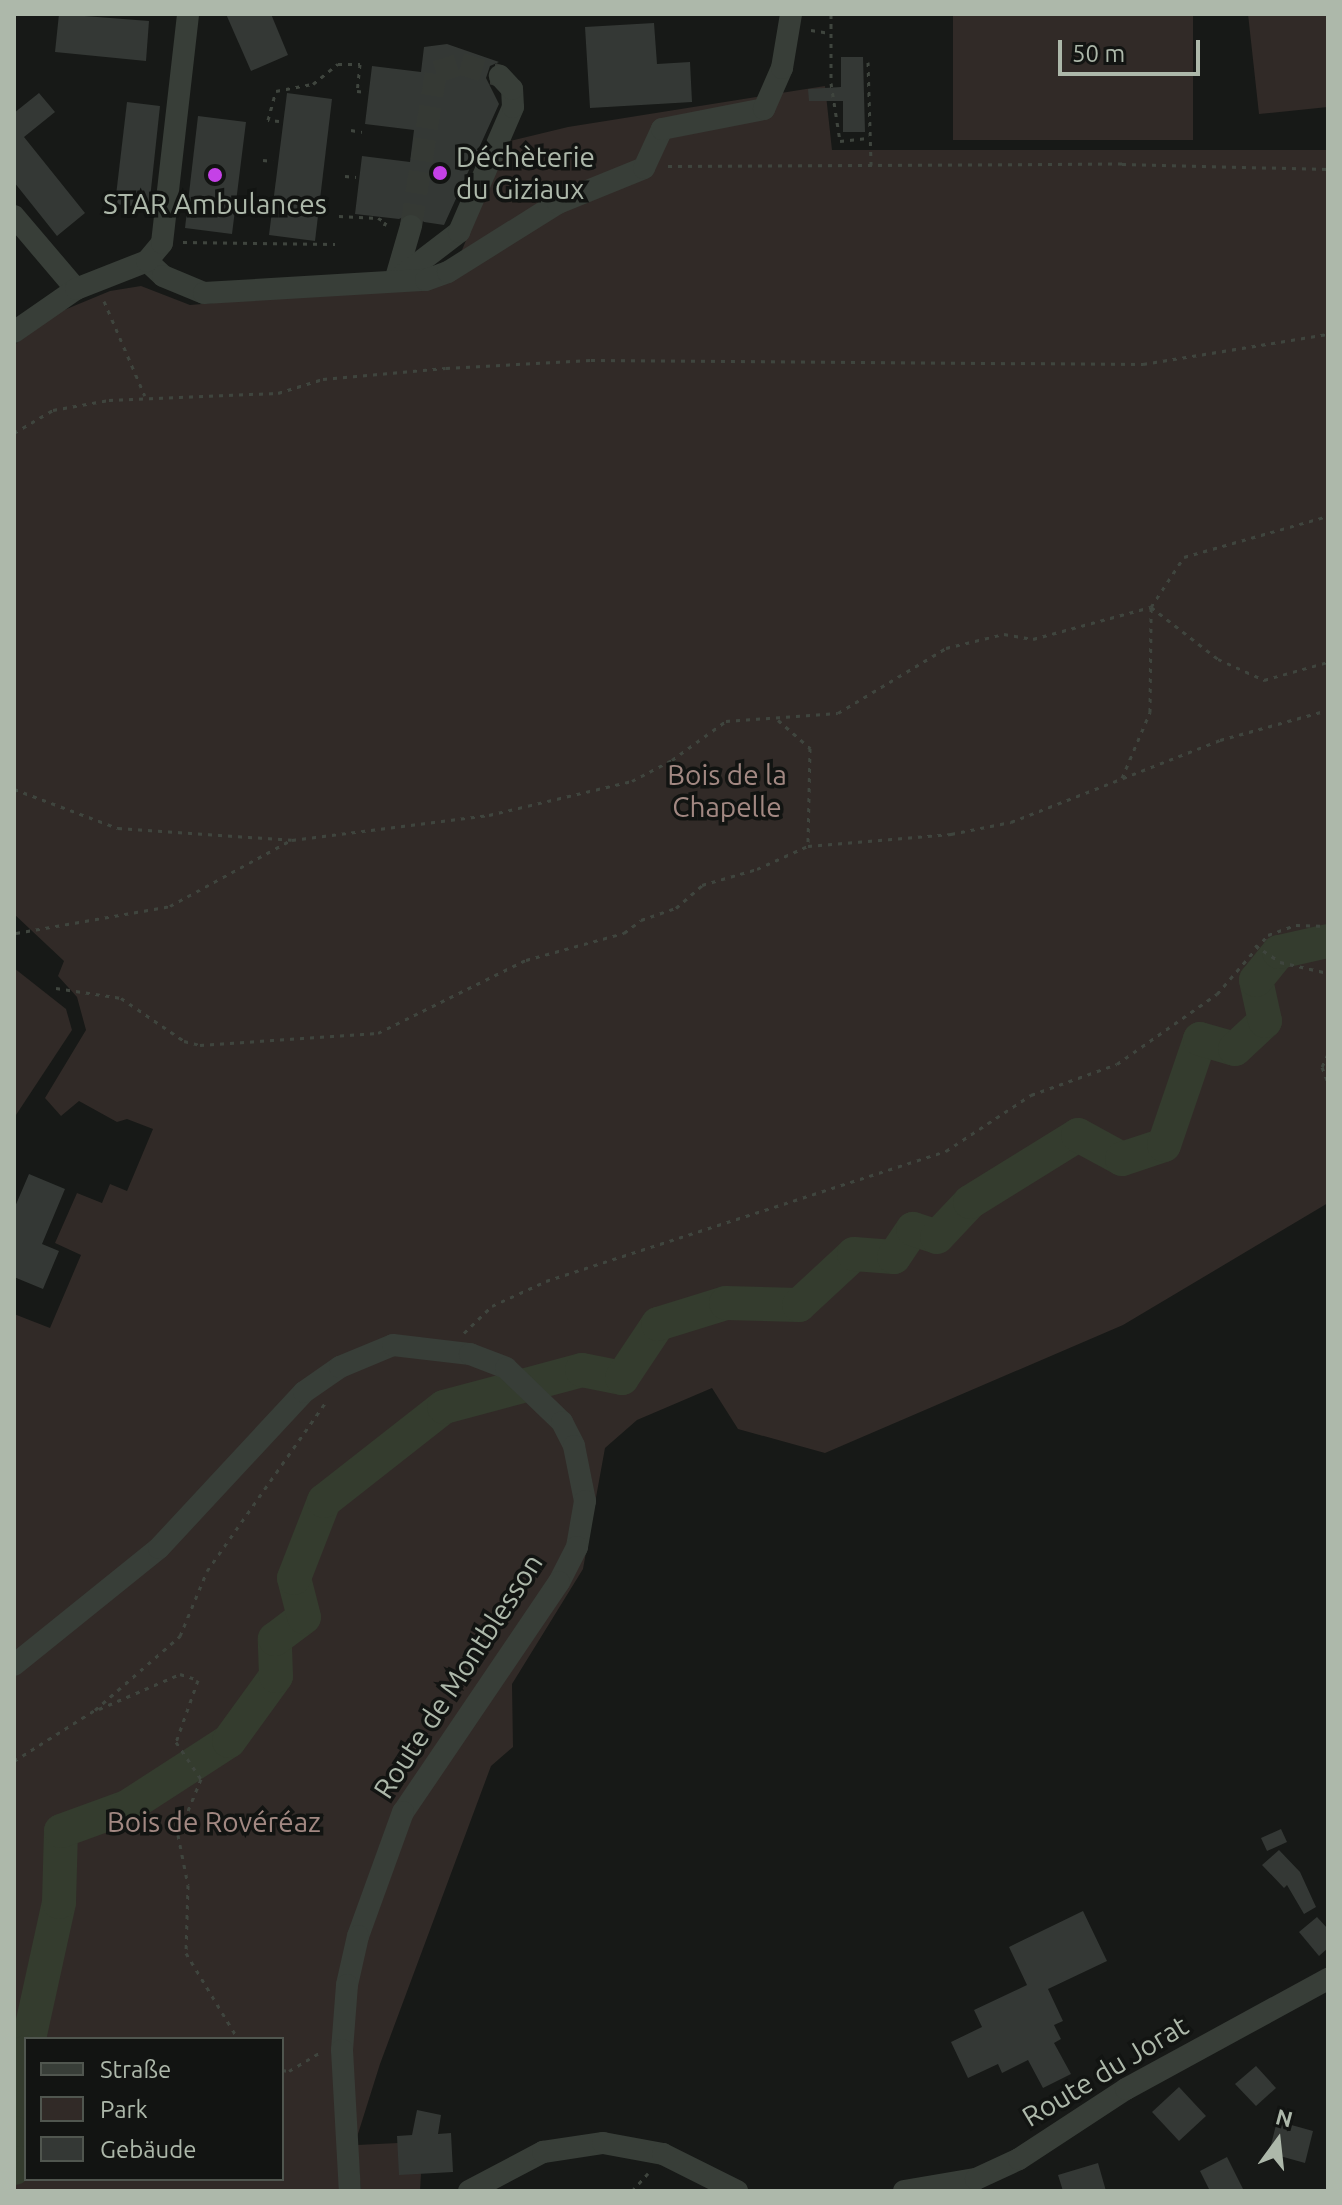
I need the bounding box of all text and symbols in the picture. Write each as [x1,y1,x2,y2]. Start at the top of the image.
scale bar [1062,24,1204,74]
text: 50 m [1072,40,1125,67]
place label: Déchèterie du Giziaux [456,140,595,206]
marker: Déchèterie du Giziaux [431,164,449,182]
marker: STAR Ambulances [206,166,224,184]
place label: STAR Ambulances [103,187,327,221]
park label: Bois de la Chapelle [667,758,787,824]
street label: Route de Montblesson [366,1548,550,1804]
park label: Bois de Rovéréaz [107,1805,321,1839]
street label: Route du Jorat [1016,2008,1194,2134]
legend [24,2037,284,2181]
text: Straße [100,2056,171,2083]
text: Park [100,2096,148,2123]
north arrow [1238,2101,1318,2181]
text: N [1273,2103,1295,2132]
text: Gebäude [100,2136,197,2163]

